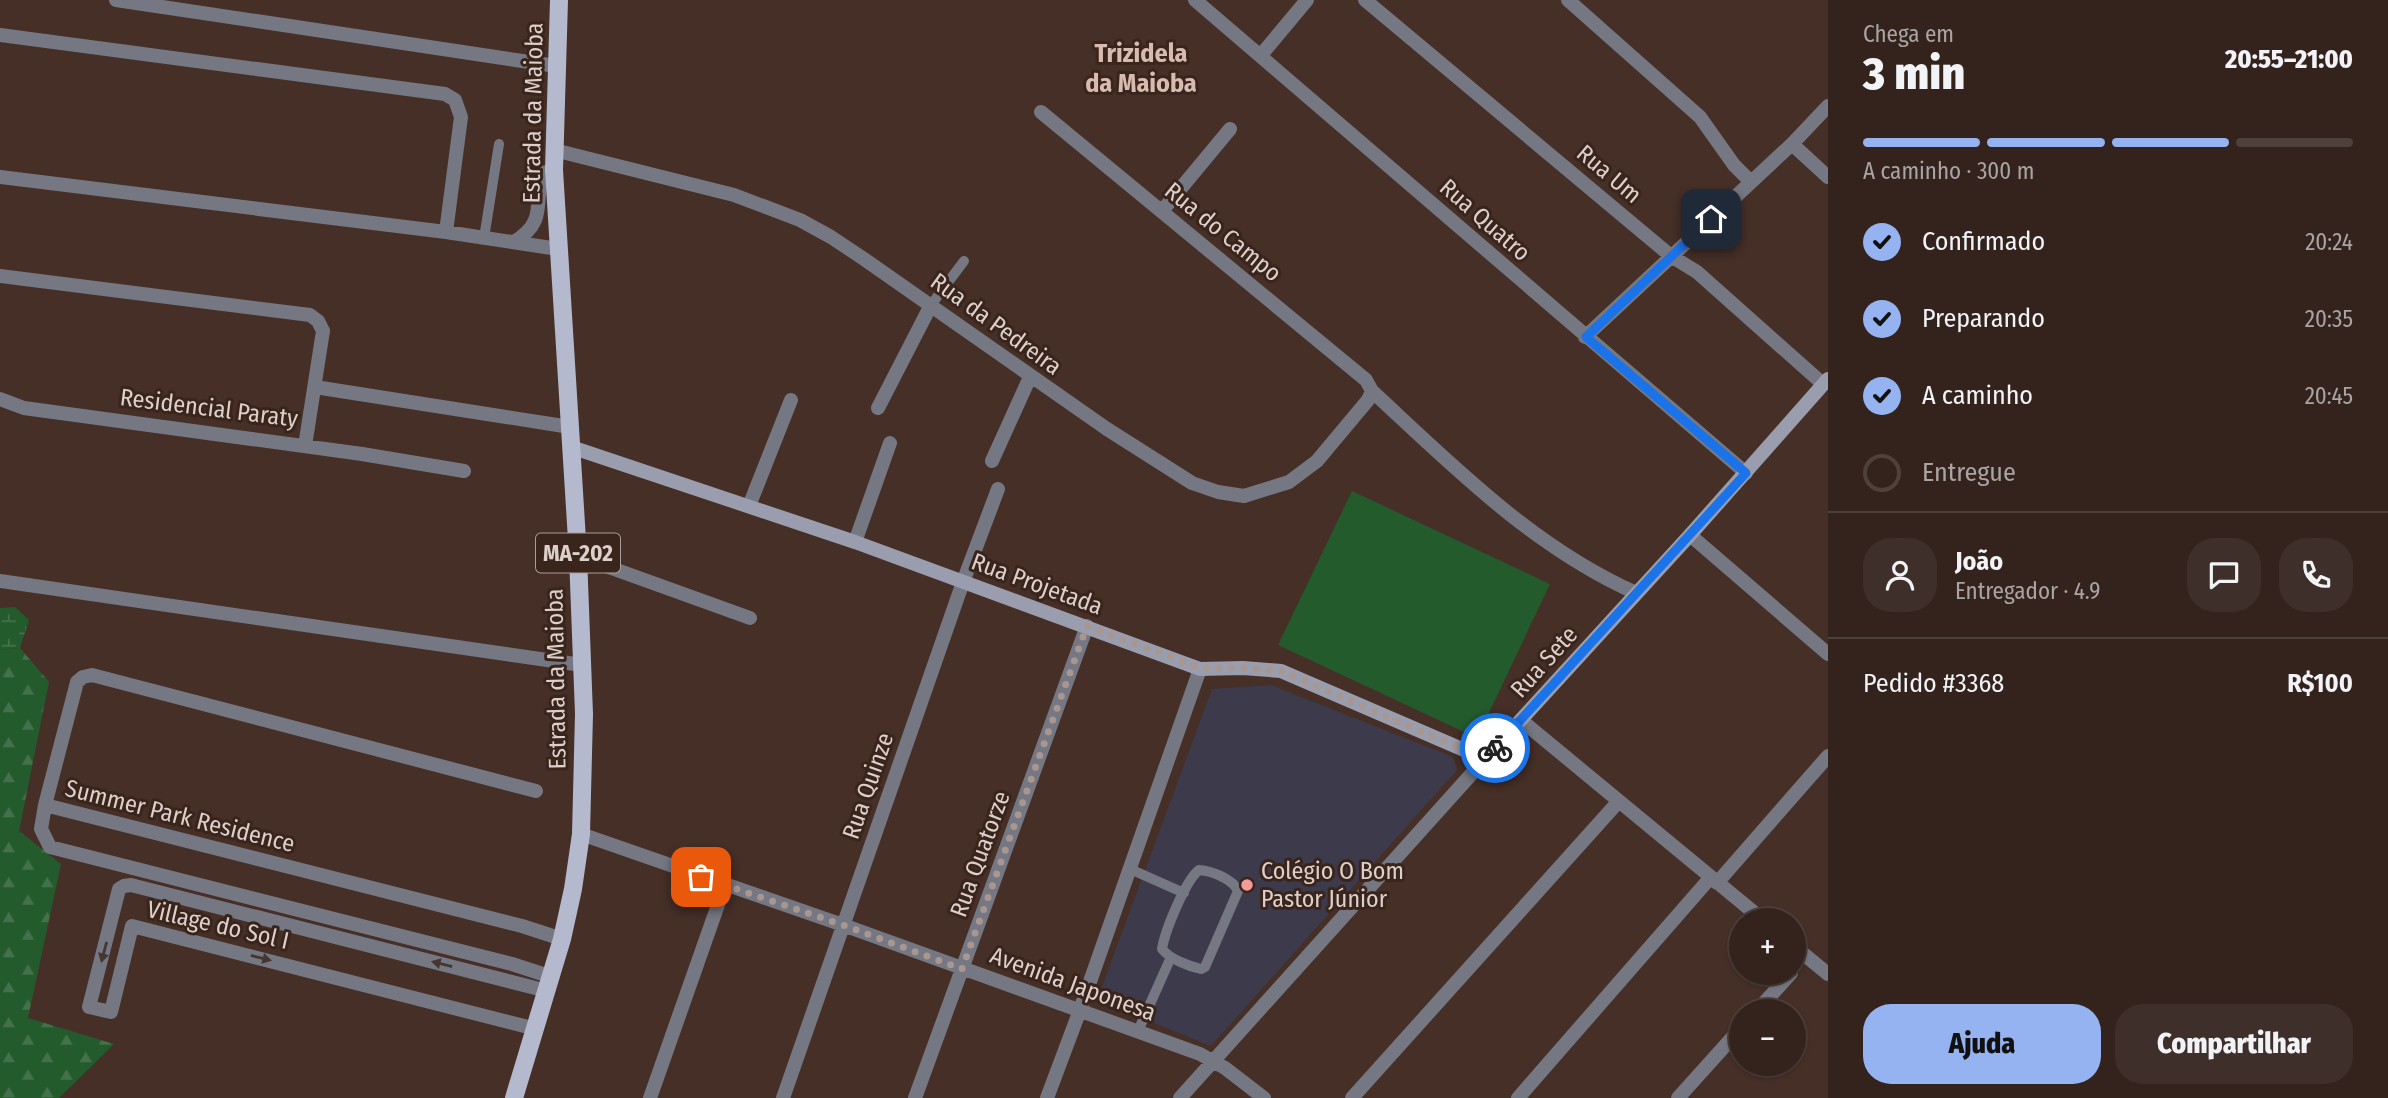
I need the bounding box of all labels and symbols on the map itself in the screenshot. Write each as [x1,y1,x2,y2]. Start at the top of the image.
street label: Estrada da Maioba [517,22,549,204]
district label: Trizidela da Maioba [1085,38,1197,99]
street label: Rua Um [1571,139,1647,209]
street label: Rua Quatro [1434,173,1536,267]
street label: Rua do Campo [1159,177,1287,287]
pin [1681,189,1741,249]
street label: Rua da Pedreira [925,267,1067,381]
street label: Residencial Paraty [118,383,300,433]
road number: MA-202 [536,534,620,572]
street label: Rua Projetada [968,547,1106,621]
street label: Estrada da Maioba [540,588,572,770]
street label: Rua Sete [1505,621,1583,703]
courier [1460,713,1530,783]
street label: Rua Quinze [837,729,899,843]
street label: Summer Park Residence [62,774,298,858]
street label: Rua Quatorze [944,787,1016,921]
pin [671,847,731,907]
place label: Colégio O Bom Pastor Júnior [1261,857,1404,913]
marker: Colégio O Bom Pastor Júnior [1239,877,1255,893]
street label: Village do Sol I [144,895,292,955]
one-way arrow [98,941,109,963]
street label: Avenida Japonesa [986,941,1160,1027]
one-way arrow [250,953,272,964]
one-way arrow [431,958,453,969]

